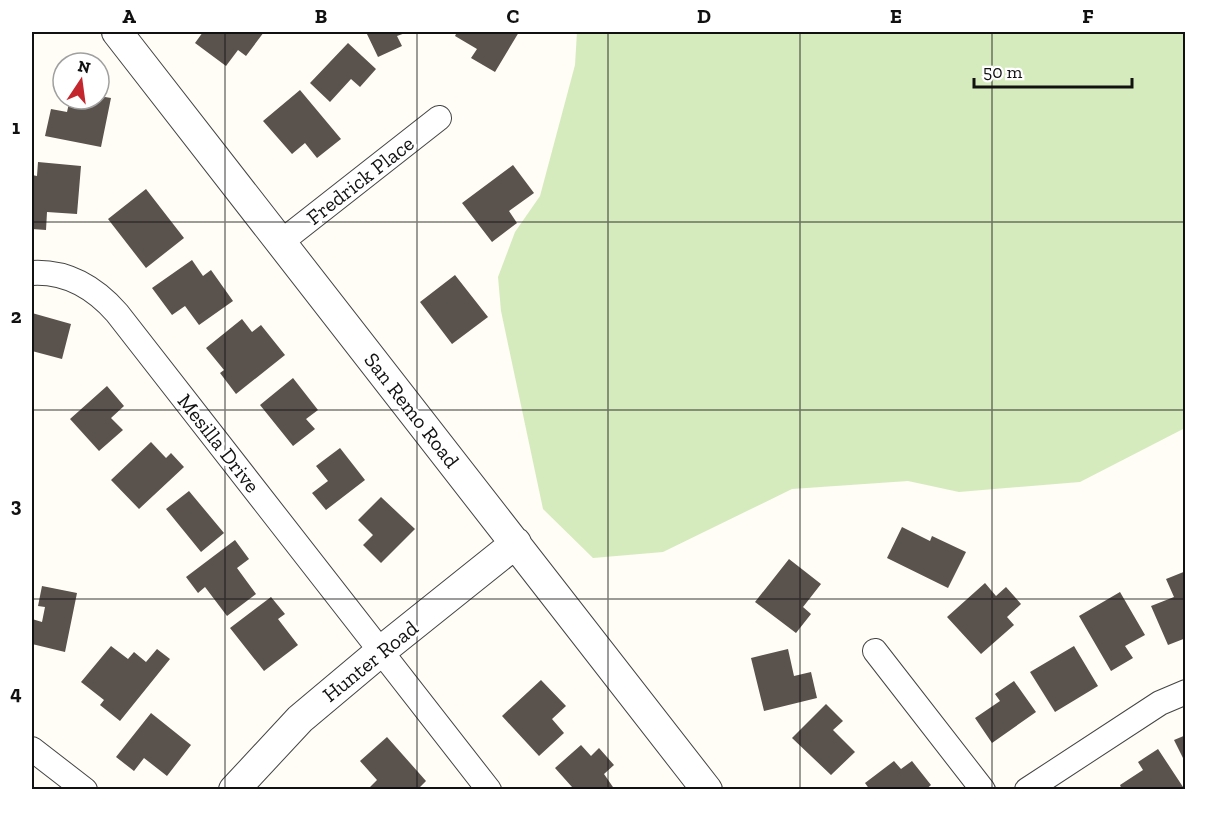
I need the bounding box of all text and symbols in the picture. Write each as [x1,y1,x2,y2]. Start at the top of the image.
text: A [122,4,136,28]
text: B [315,4,327,28]
text: C [507,4,520,28]
text: D [697,4,711,28]
text: E [890,4,902,28]
text: F [1082,4,1094,28]
north arrow [51,51,111,111]
scale bar [974,51,1132,89]
text: N [76,56,92,77]
text: 50 m [983,61,1023,83]
text: 1 [12,115,20,139]
street label: Fredrick Place [301,130,419,230]
text: 2 [11,304,22,328]
street label: San Remo Road [359,347,465,473]
street label: Mesilla Drive [173,389,265,497]
text: 3 [11,493,22,517]
street label: Hunter Road [317,615,423,707]
text: 4 [10,681,22,705]

